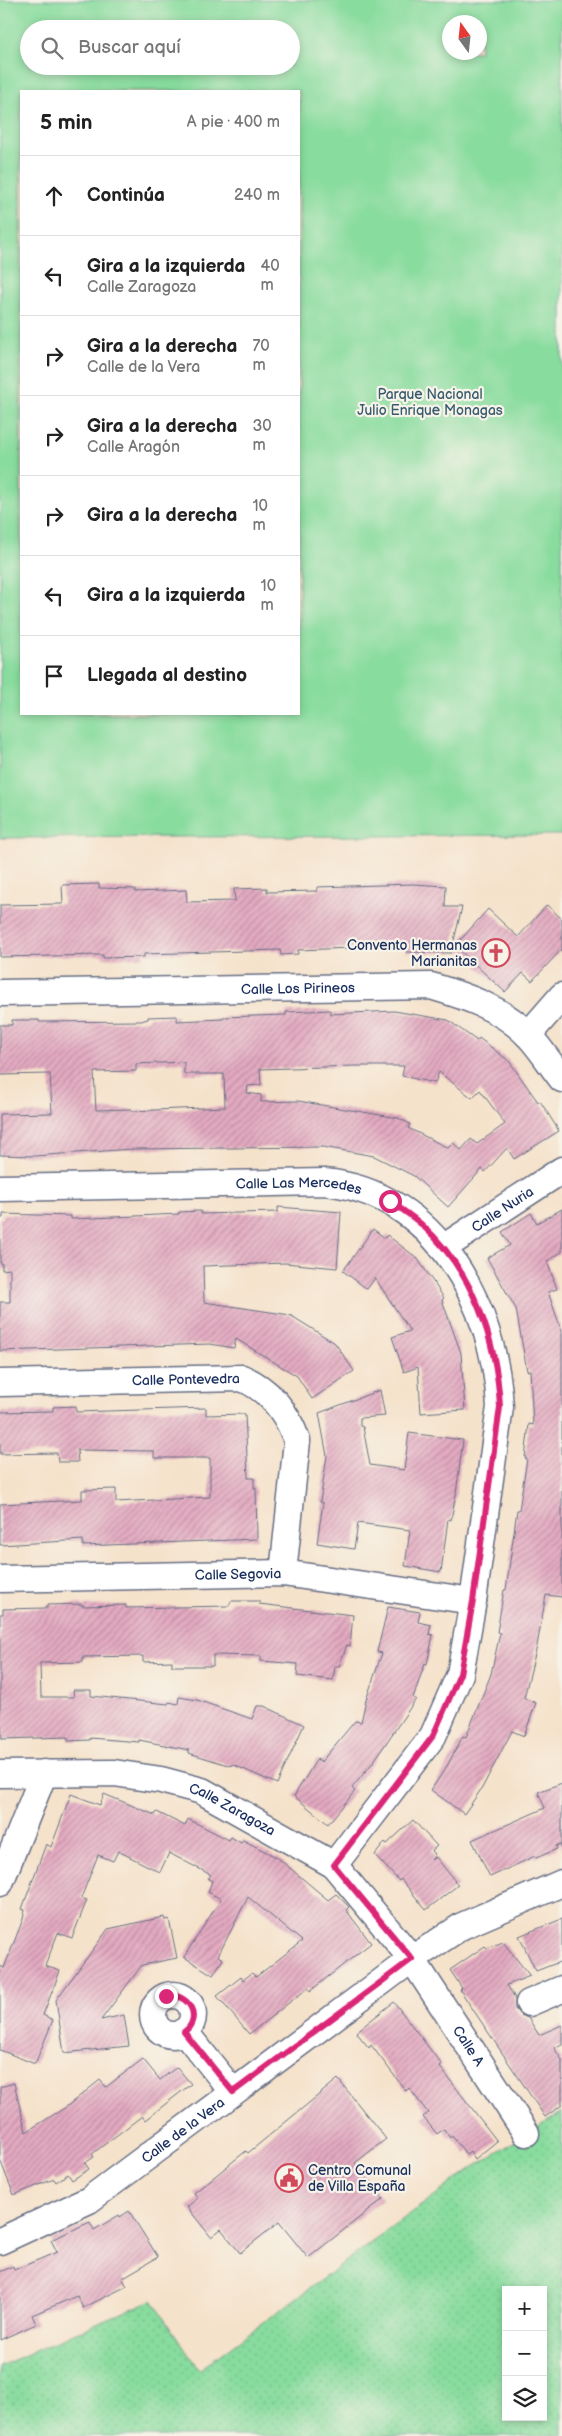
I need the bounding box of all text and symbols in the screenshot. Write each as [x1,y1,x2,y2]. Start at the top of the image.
north arrow [442,15,487,60]
search box [20,20,300,75]
icon: search [38,34,66,62]
text: Buscar aquí [78,36,181,59]
text: 5 min [40,110,93,135]
text: A pie · 400 m [187,113,280,132]
icon: ahead [40,182,68,210]
text: Continúa [87,184,165,207]
text: 240 m [234,186,280,205]
text: Gira a la izquierda [87,255,245,278]
text: 40 m [260,257,280,295]
icon: left [40,262,68,290]
text: Calle Zaragoza [87,278,196,297]
text: Gira a la derecha [87,335,237,358]
text: 70 m [252,337,270,375]
icon: right [40,342,68,370]
text: Calle de la Vera [87,358,200,377]
park label: Parque Nacional Julio Enrique Monagas [357,386,503,419]
text: Gira a la derecha [87,415,237,438]
text: 30 m [252,417,272,455]
icon: right [40,422,68,450]
text: Calle Aragón [87,438,180,457]
text: 10 m [252,497,268,535]
icon: right [40,502,68,530]
text: Gira a la derecha [87,504,237,527]
text: 10 m [260,577,276,615]
icon: left [40,582,68,610]
text: Gira a la izquierda [87,584,245,607]
icon: arrive [40,662,68,690]
text: Llegada al destino [87,664,247,687]
place label: Convento Hermanas Marianitas [347,937,477,970]
church icon: Convento Hermanas Marianitas [481,938,511,968]
street label: Calle Los Pirineos [241,979,355,998]
street label: Calle Las Mercedes [235,1174,364,1198]
street label: Calle Nuria [468,1183,537,1236]
route start [379,1190,402,1213]
street label: Calle Pontevedra [132,1370,240,1389]
street label: Calle Segovia [194,1565,281,1584]
street label: Calle Zaragoza [187,1780,278,1839]
route end [155,1985,178,2008]
street label: Calle A [449,2023,488,2070]
street label: Calle de la Vera [138,2094,228,2167]
place label: Centro Comunal de Villa España [308,2162,411,2195]
public building icon: Centro Comunal de Villa España [274,2163,304,2193]
map controls [502,2286,547,2421]
button: + [502,2286,547,2331]
button: − [502,2331,547,2376]
button: layers [502,2376,547,2421]

